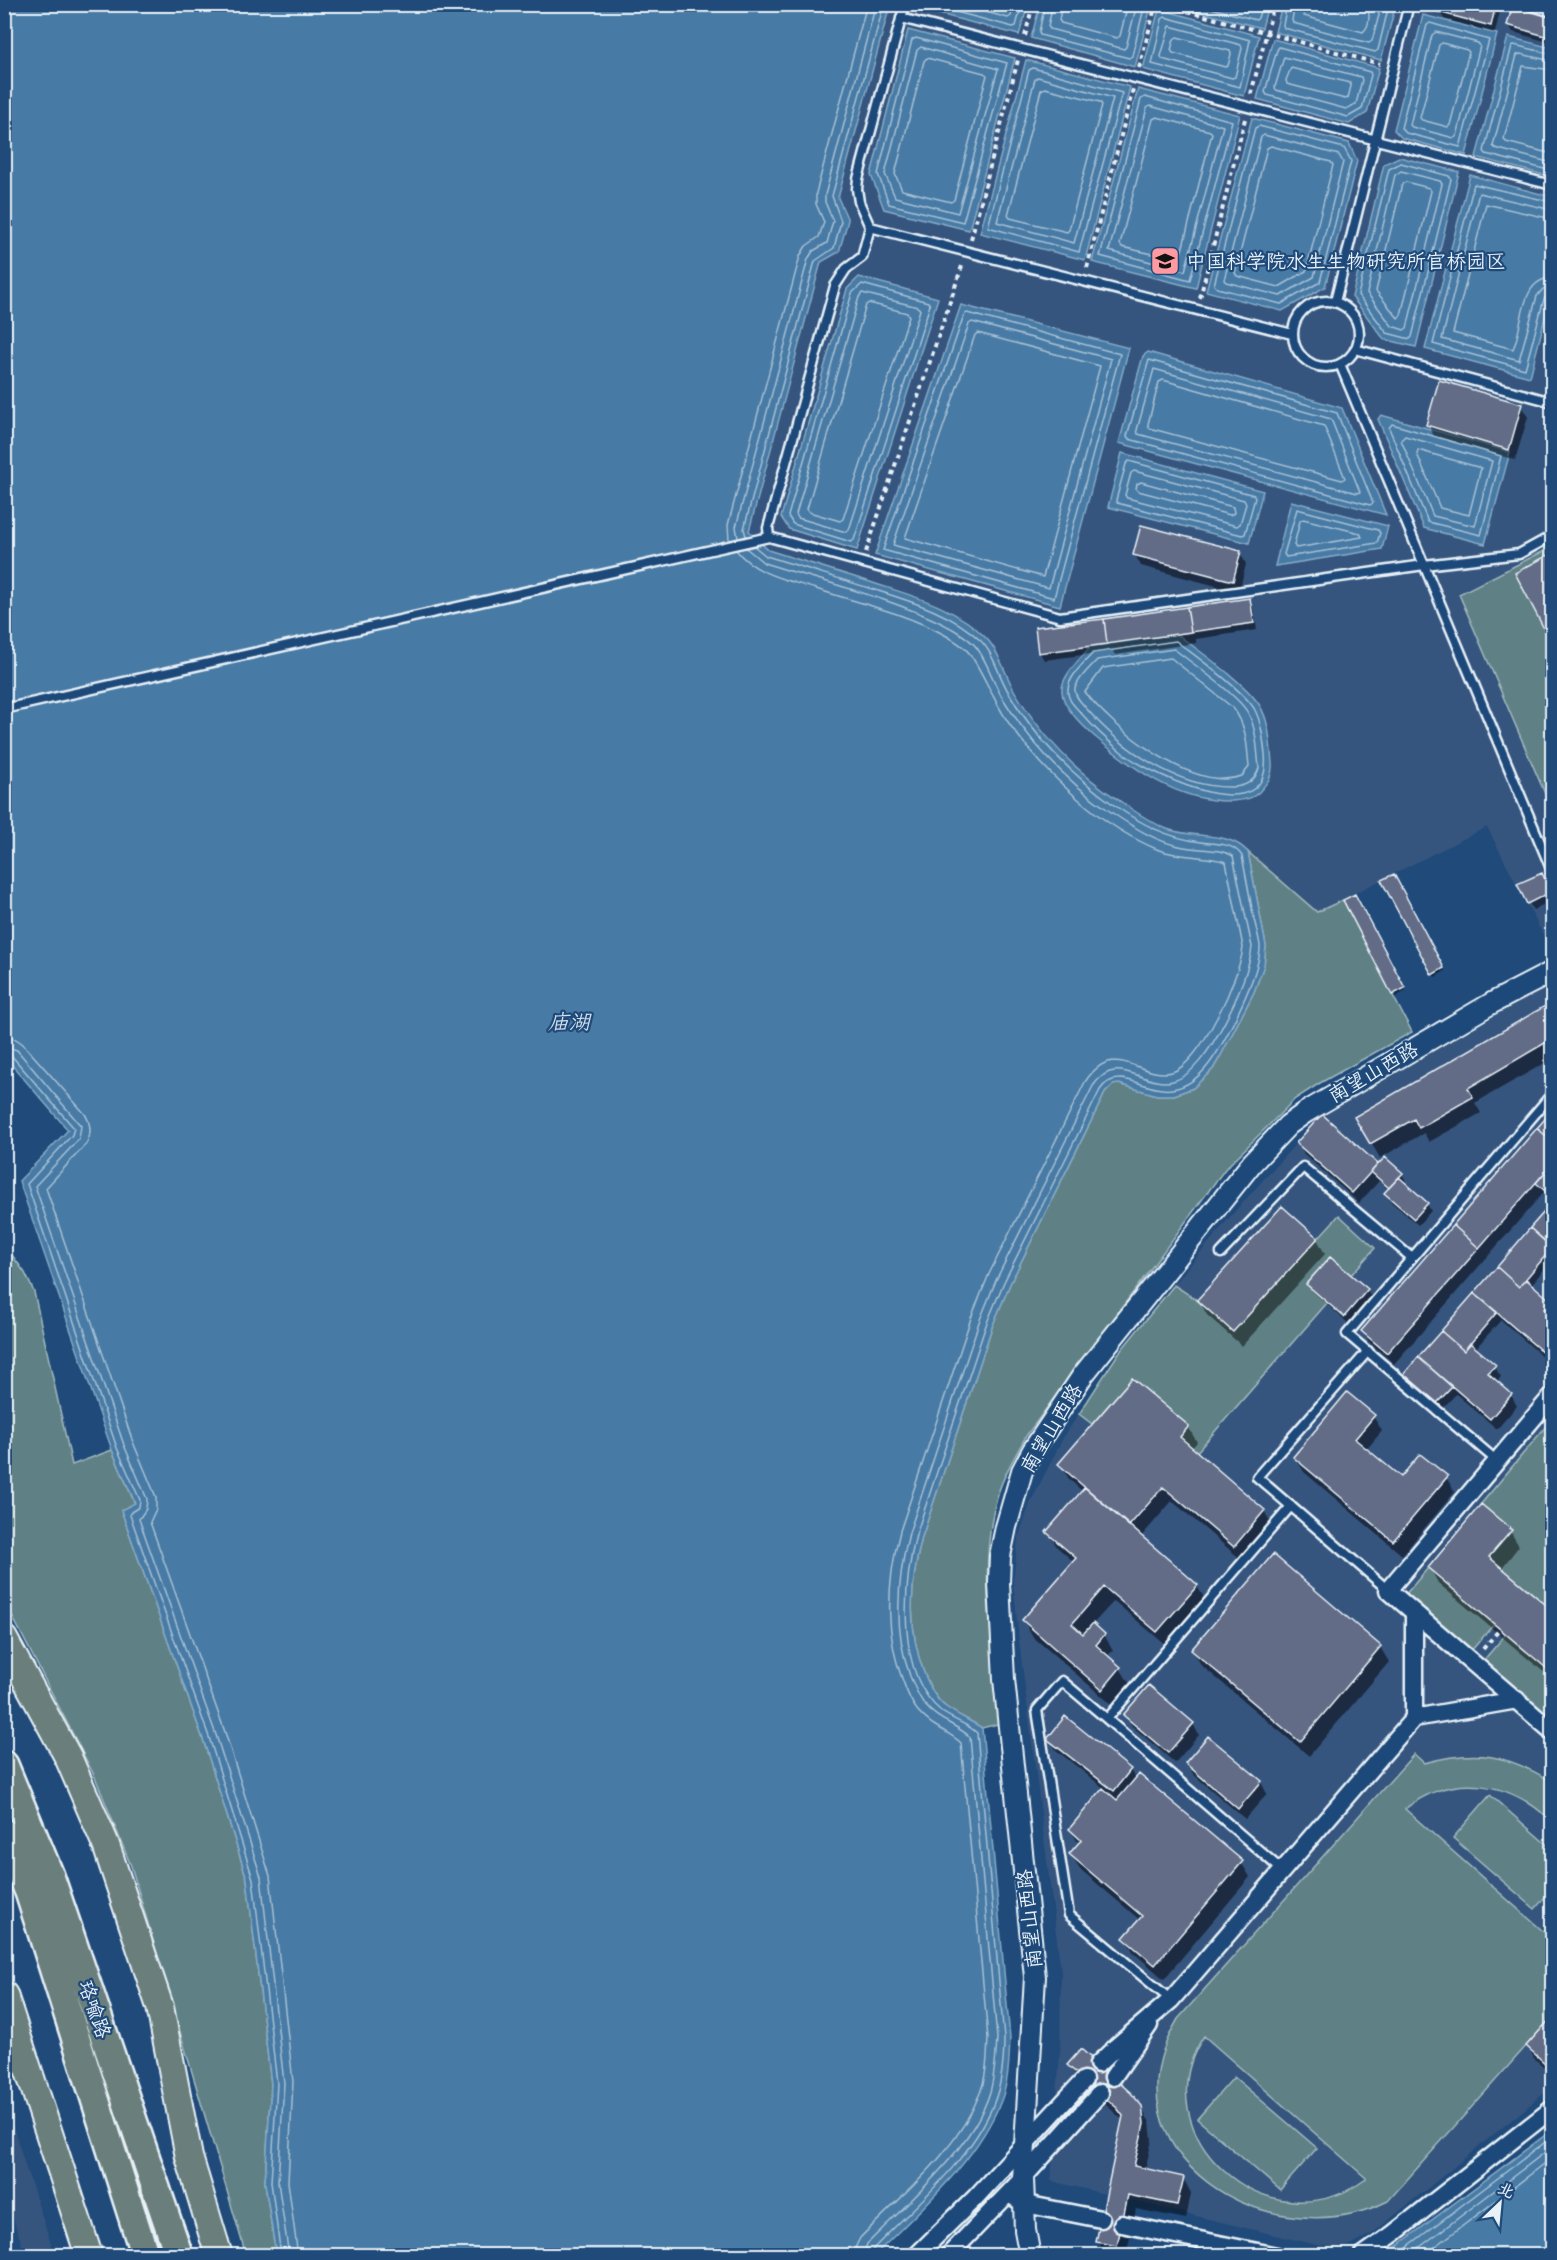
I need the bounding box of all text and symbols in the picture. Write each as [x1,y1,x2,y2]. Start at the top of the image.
school or university icon: 中国科学院水生生物研究所官桥园区 [1149,245,1181,277]
place label: 中国科学院水生生物研究所官桥园区 [1186,251,1506,276]
water label: 庙湖 [548,1011,592,1038]
street label: 南望山西路 [1325,1038,1425,1110]
street label: 南望山西路 [1017,1379,1090,1479]
street label: 南望山西路 [1014,1867,1049,1970]
street label: 珞喻路 [71,1977,115,2043]
north arrow [1470,2173,1530,2233]
text: 北 [1494,2180,1517,2205]

